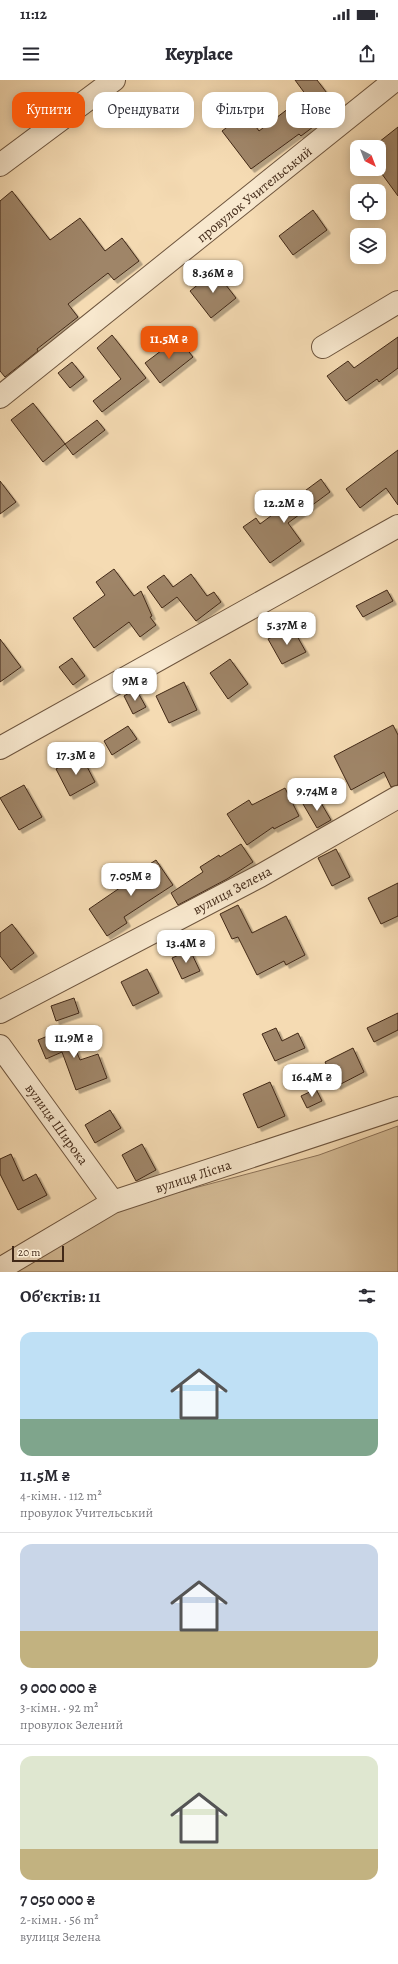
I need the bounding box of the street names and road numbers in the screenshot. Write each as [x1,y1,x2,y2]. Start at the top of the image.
street label: провулок Учительський [193,142,316,247]
street label: вулиця Зелена [189,861,276,919]
street label: вулиця Широка [21,1080,93,1169]
street label: вулиця Лісна [153,1155,234,1198]

